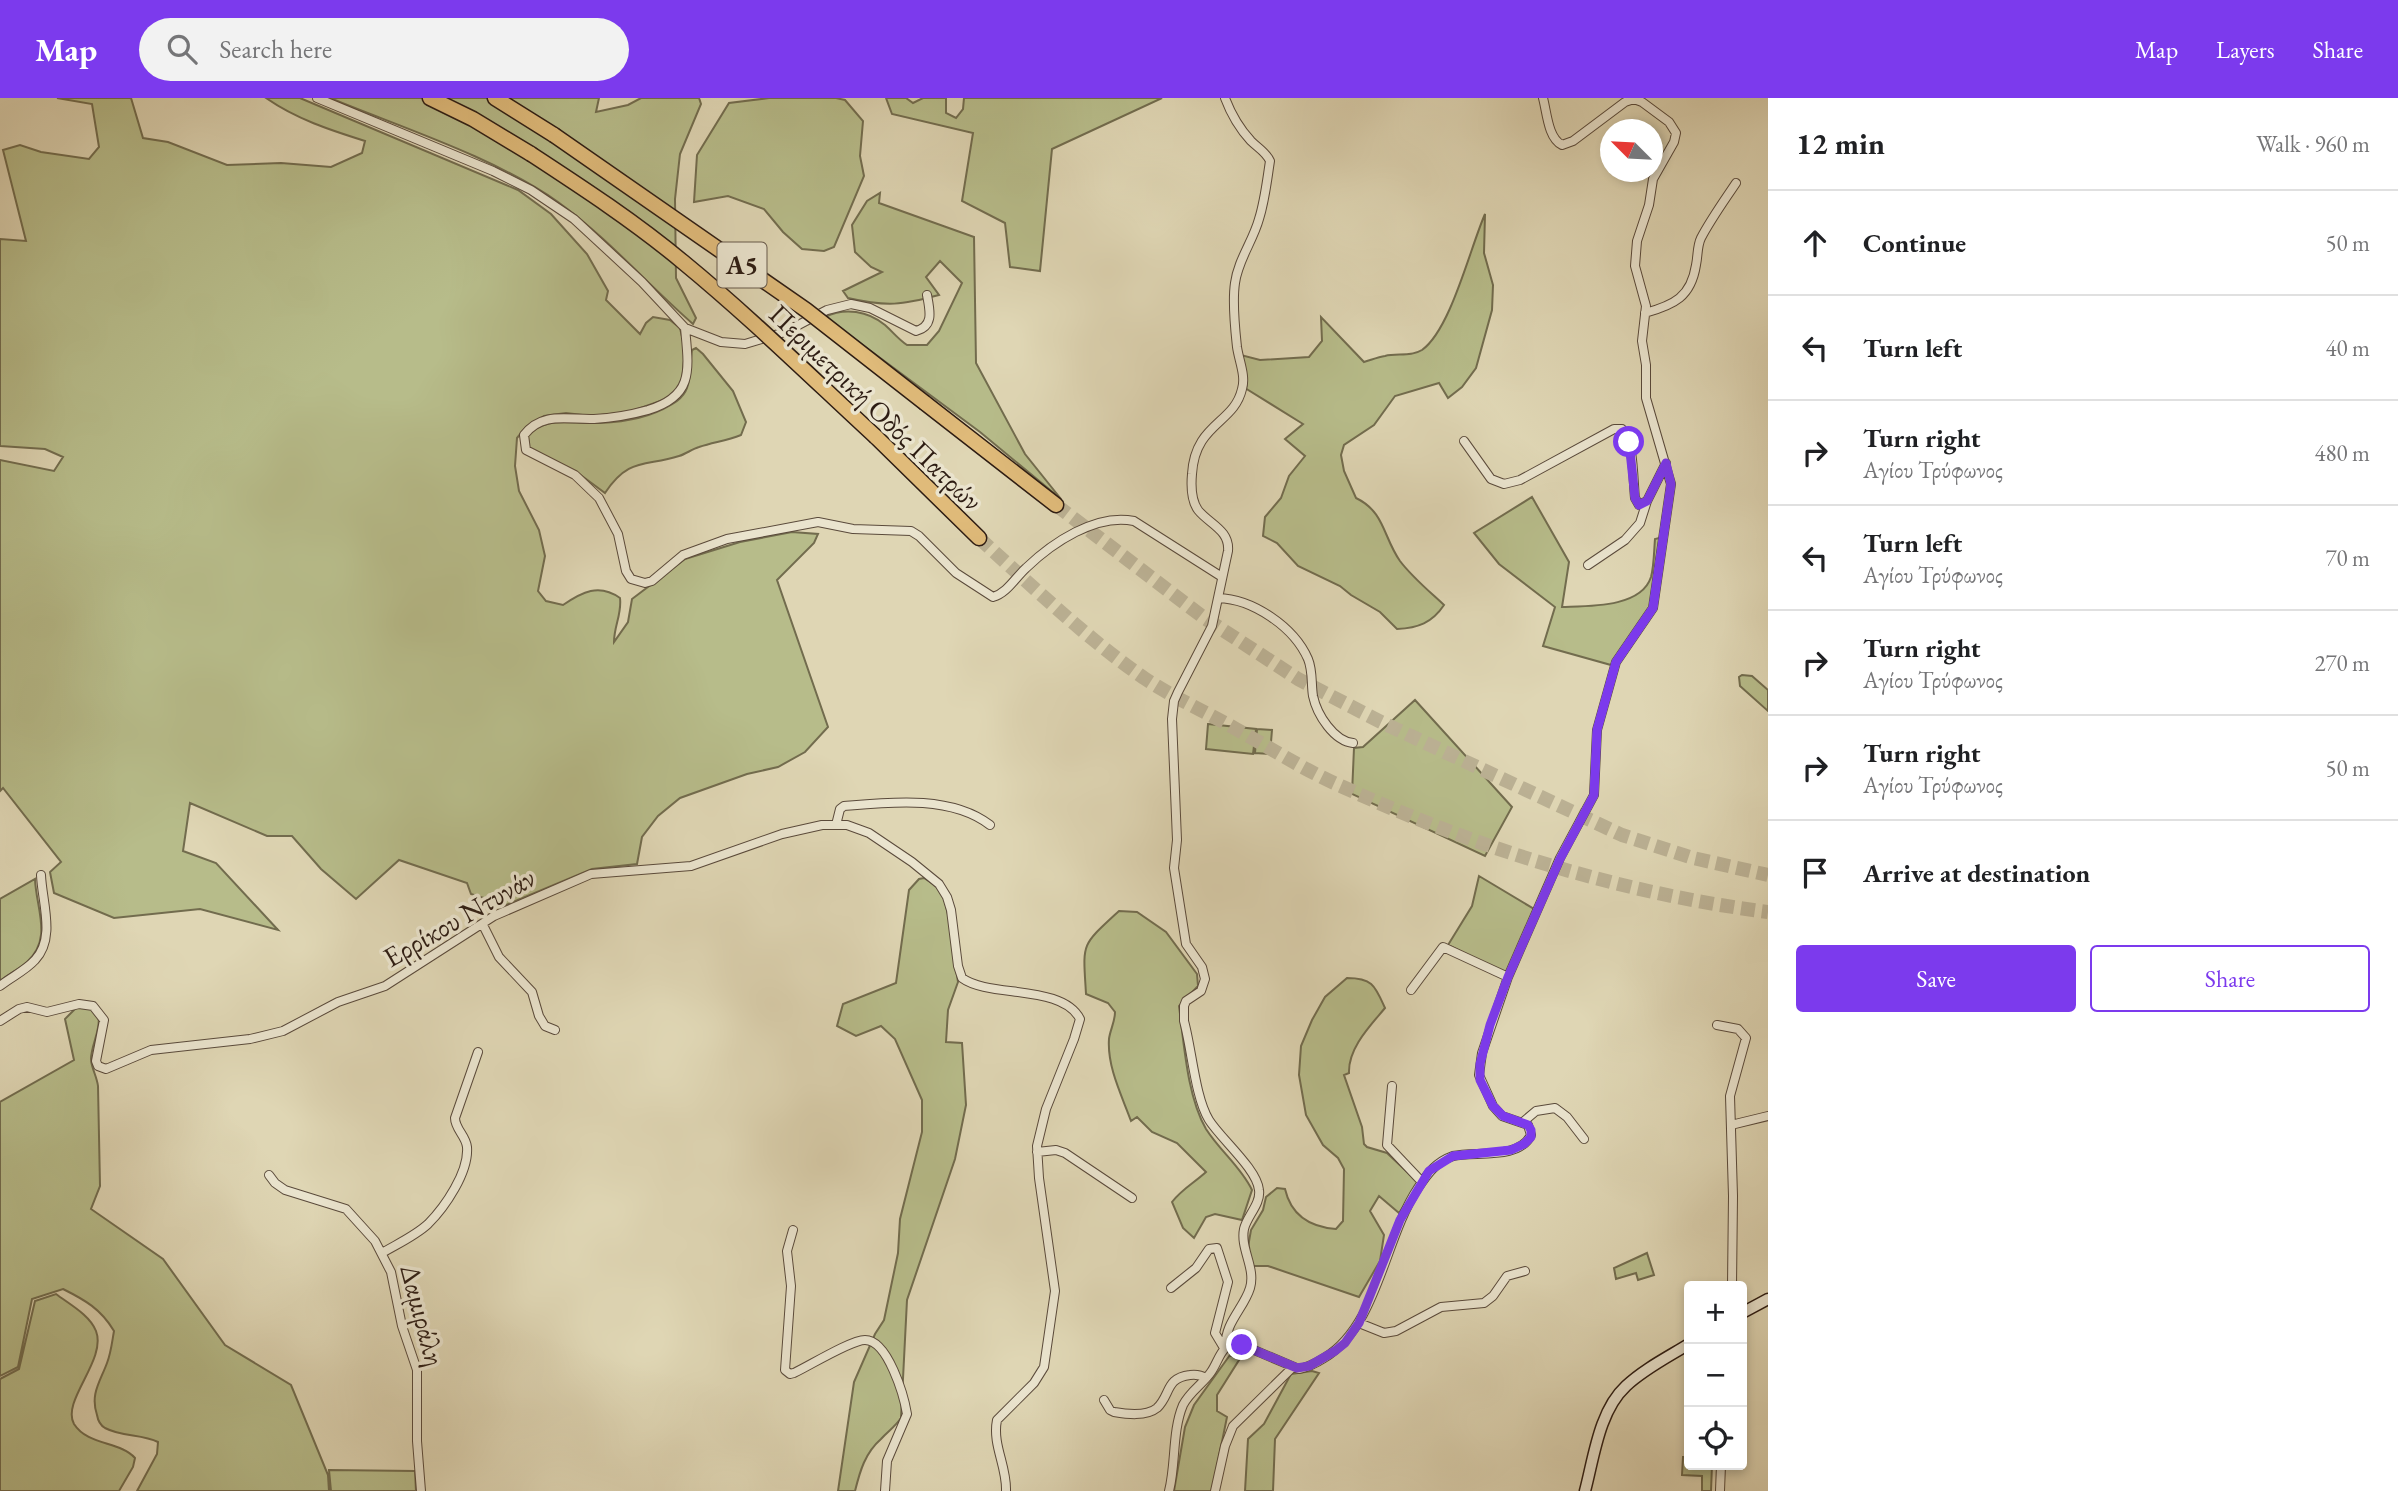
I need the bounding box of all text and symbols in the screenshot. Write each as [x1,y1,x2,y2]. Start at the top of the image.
search box [139,18,629,81]
text: Map [35,28,97,71]
icon: search [163,30,201,68]
text: Search here [219,32,332,66]
text: Map [2135,34,2178,65]
text: Layers [2216,34,2275,65]
text: Share [2313,34,2363,65]
north arrow [1600,119,1663,182]
text: 12 min [1796,124,1885,163]
text: Walk · 960 m [2256,129,2370,159]
icon: ahead [1796,224,1834,262]
text: Continue [1863,226,1966,260]
text: 50 m [2325,228,2370,258]
road number: Α5 [718,242,766,288]
street label: Περιμετρική Οδός Πατρών [762,296,990,518]
icon: left [1796,329,1834,367]
text: Turn left [1863,331,1962,365]
text: 40 m [2325,333,2370,363]
text: Turn right [1863,421,1981,455]
route start [1613,426,1644,457]
icon: right [1796,434,1834,472]
text: 480 m [2314,438,2370,468]
text: Αγίου Τρύφωνος [1863,455,2003,485]
text: Turn left [1863,526,1962,560]
icon: left [1796,539,1834,577]
text: 70 m [2325,543,2370,573]
text: Αγίου Τρύφωνος [1863,560,2003,590]
text: Turn right [1863,631,1981,665]
icon: right [1796,644,1834,682]
text: 270 m [2314,648,2370,678]
text: Αγίου Τρύφωνος [1863,665,2003,695]
text: Turn right [1863,736,1981,770]
icon: right [1796,749,1834,787]
text: 50 m [2325,753,2370,783]
text: Αγίου Τρύφωνος [1863,770,2003,800]
icon: arrive [1796,854,1834,892]
text: Arrive at destination [1863,856,2090,890]
street label: Ερρίκου Ντυνάν [377,859,541,975]
button: Save [1796,945,2076,1012]
button: Share [2090,945,2370,1012]
street label: Δαμιράλη [392,1260,454,1370]
map controls [1684,1281,1747,1470]
button: + [1684,1281,1747,1344]
route end [1226,1329,1257,1360]
button: − [1684,1344,1747,1407]
button: locate [1684,1407,1747,1470]

